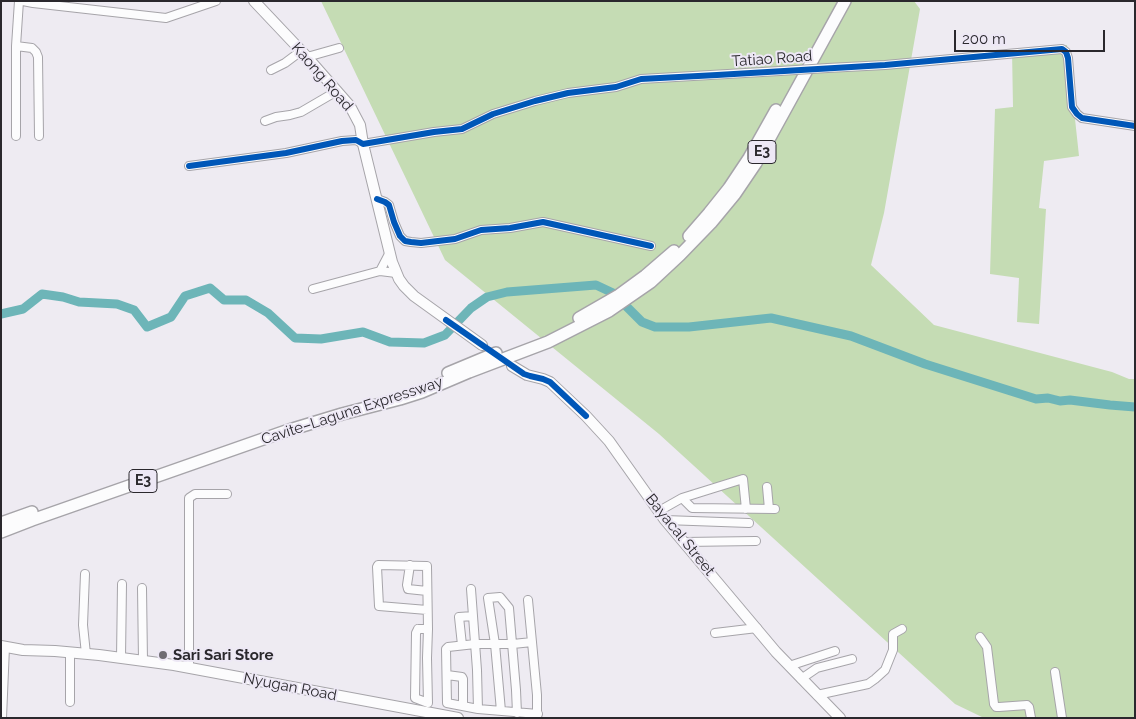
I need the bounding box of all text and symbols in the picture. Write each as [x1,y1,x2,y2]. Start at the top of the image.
scale bar [956,20,1107,52]
text: 200 m [962,30,1006,48]
street label: Kaong Road [287,39,357,115]
street label: Tatiao Road [731,47,813,71]
road number: E3 [748,140,776,163]
street label: Cavite–Laguna Expressway [259,373,445,449]
road number: E3 [129,470,157,492]
street label: Bayacal Street [642,491,718,579]
place label: Sari Sari Store [173,646,273,664]
marker: Sari Sari Store [157,649,169,661]
street label: Nyugan Road [242,669,338,705]

